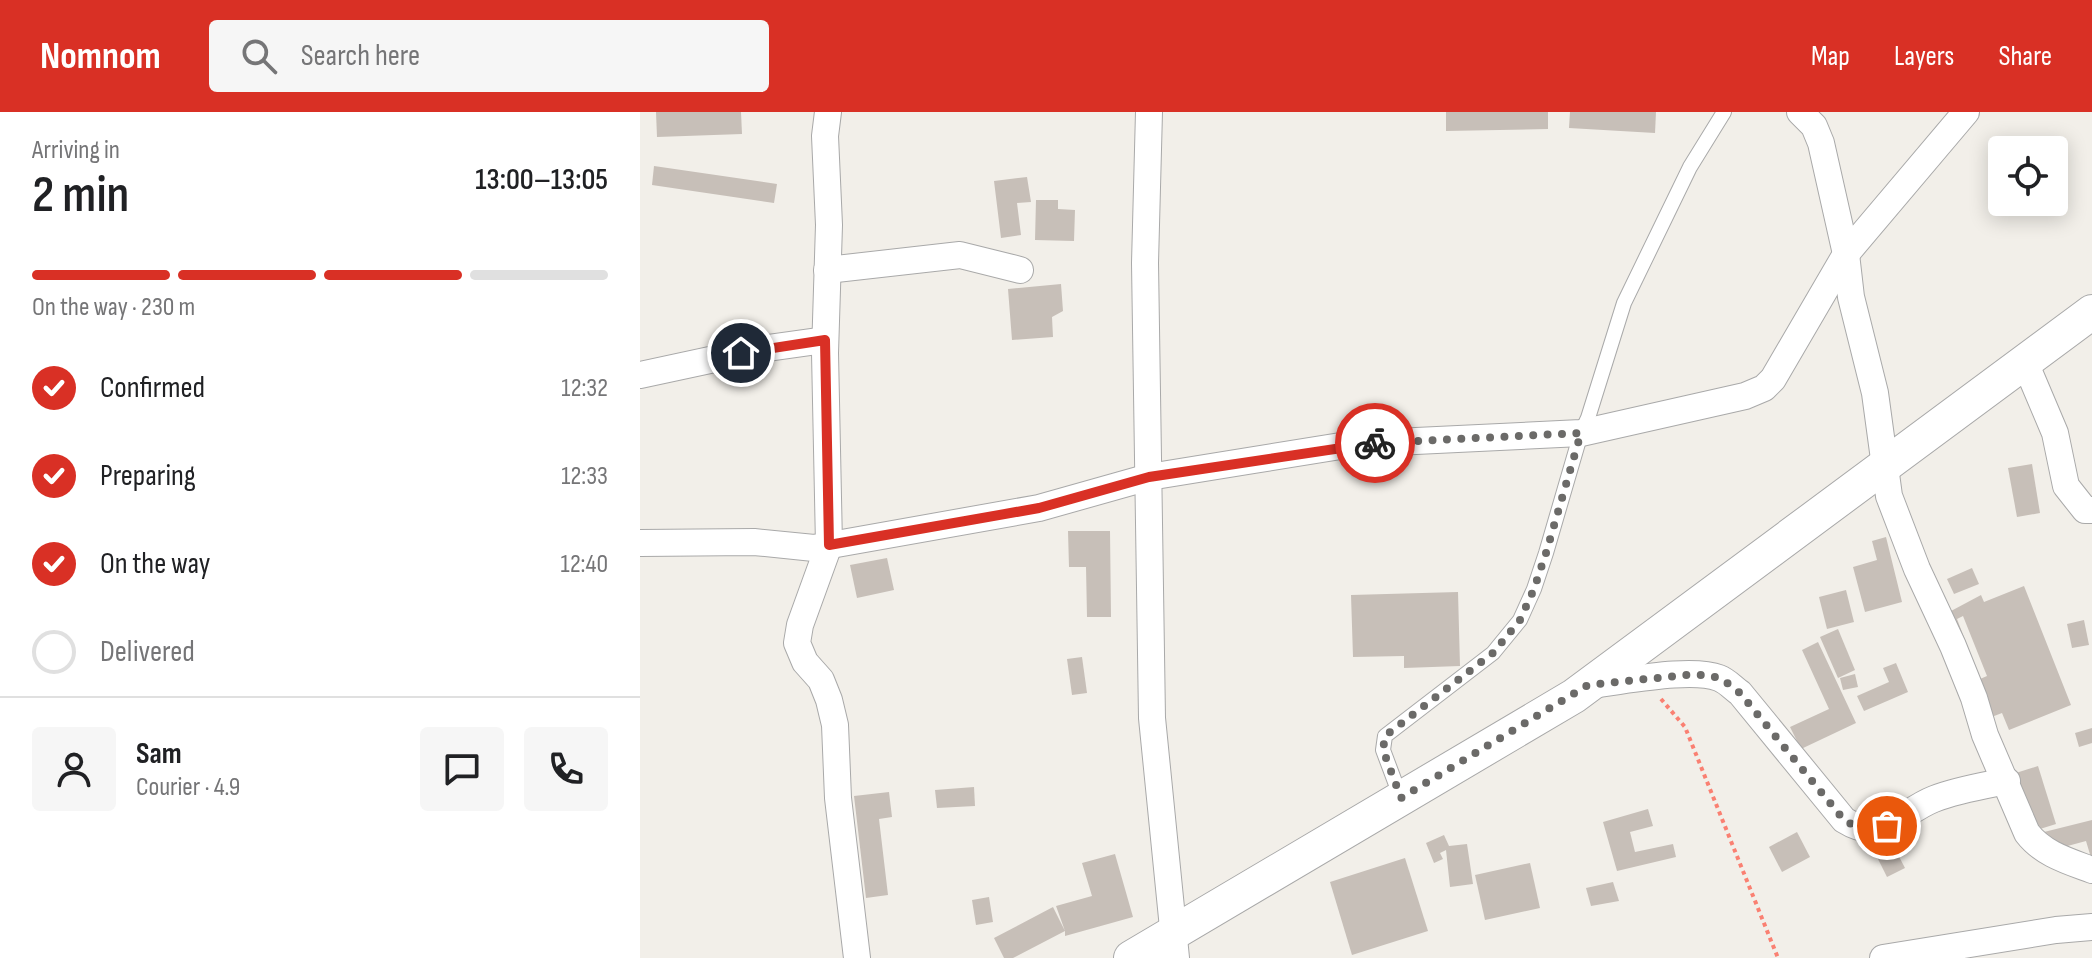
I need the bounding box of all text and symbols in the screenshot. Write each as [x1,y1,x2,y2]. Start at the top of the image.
search box [209,20,769,92]
text: Nomnom [40,34,161,79]
icon: search [237,34,281,78]
text: Search here [301,38,420,74]
text: Map [1811,40,1850,73]
text: Layers [1894,40,1954,73]
text: Share [1998,40,2052,73]
text: Arriving in [32,135,120,166]
map controls [1988,136,2068,216]
button: locate [1988,136,2068,216]
text: 13:00–13:05 [475,162,608,198]
text: 2 min [32,164,129,227]
text: On the way · 230 m [32,292,195,323]
pin [707,319,775,387]
icon: home [719,331,763,375]
icon: check [32,366,76,410]
text: Confirmed [100,370,205,406]
text: 12:32 [561,373,608,404]
courier [1335,403,1415,483]
icon: bike [1353,421,1397,465]
icon: check [32,454,76,498]
text: Preparing [100,458,196,494]
text: 12:33 [561,461,608,492]
icon: check [32,542,76,586]
text: On the way [100,546,210,582]
text: 12:40 [561,549,608,580]
text: Delivered [100,634,195,670]
button: person [32,727,116,811]
button: chat [420,727,504,811]
button: phone [524,727,608,811]
text: Sam [136,736,182,772]
text: Courier · 4.9 [136,772,240,803]
pin [1853,792,1921,860]
icon: bag [1865,804,1909,848]

